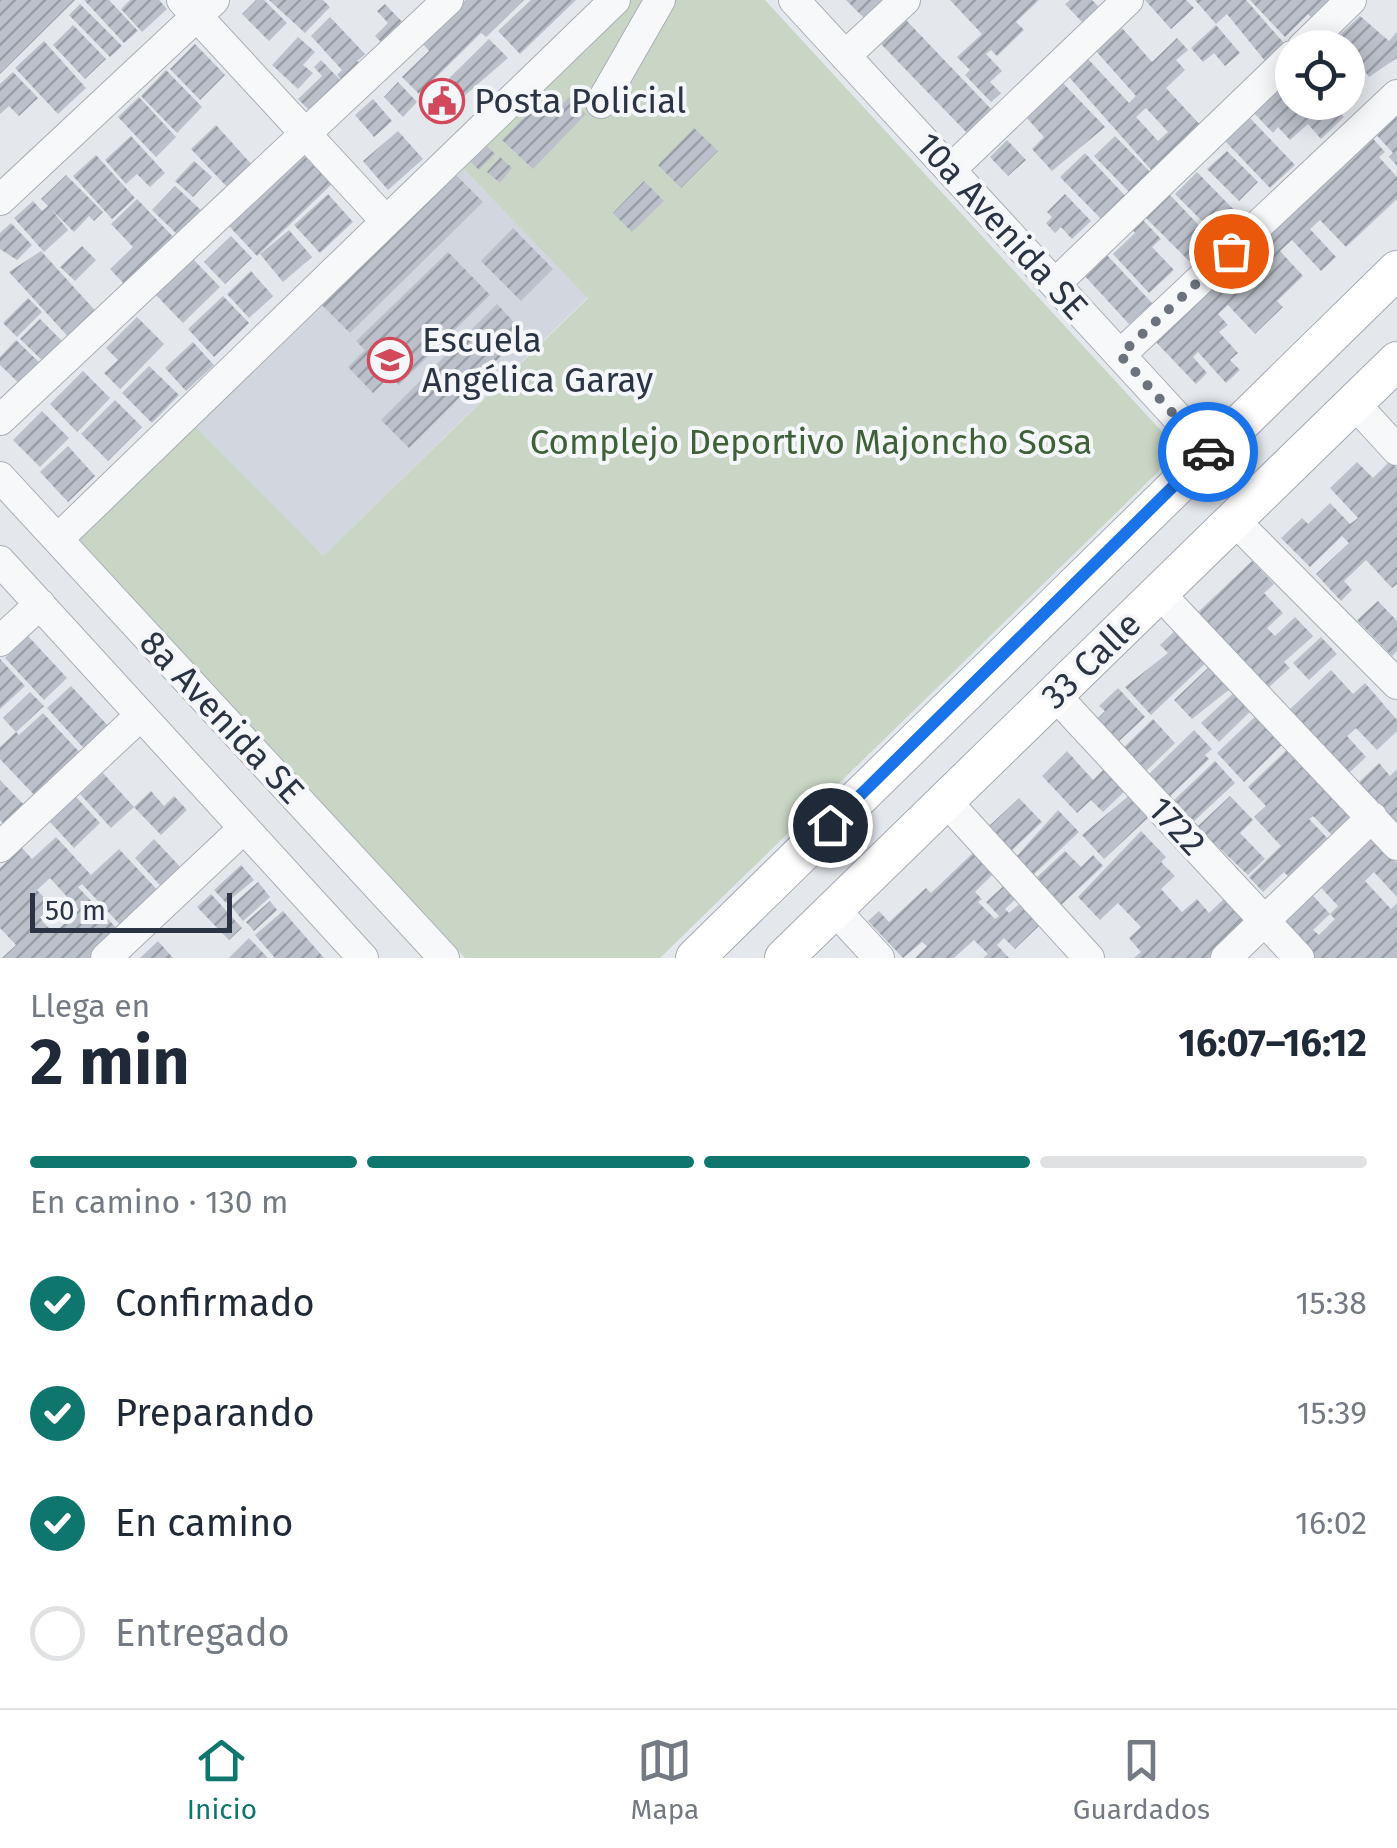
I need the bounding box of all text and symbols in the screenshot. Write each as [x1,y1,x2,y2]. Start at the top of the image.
map controls [1275,30,1365,120]
button: locate [1275,30,1365,120]
public building icon: Posta Policial [419,78,465,124]
place label: Posta Policial [474,80,686,122]
street label: 10a Avenida SE [907,124,1097,328]
pin [1189,209,1274,294]
icon: bag [1204,224,1259,279]
place label: Escuela Angélica Garay [422,319,653,401]
school or university icon: Escuela Angélica Garay [367,337,413,383]
courier [1158,402,1258,502]
park label: Complejo Deportivo Majoncho Sosa [530,421,1092,463]
icon: car [1181,425,1236,480]
street label: 33 Calle [1033,603,1149,717]
street label: 8a Avenida SE [131,622,313,812]
pin [788,783,873,868]
street label: 1722 [1140,788,1214,864]
icon: home [803,798,858,853]
scale bar [30,888,232,933]
text: 50 m [45,894,106,927]
text: Llega en [30,987,150,1025]
text: 16:07–16:12 [1178,1020,1367,1066]
text: 2 min [30,1023,190,1101]
text: En camino · 130 m [30,1183,289,1221]
icon: check [30,1276,85,1331]
text: Confirmado [115,1280,315,1326]
text: 15:38 [1296,1284,1367,1322]
icon: check [30,1386,85,1441]
text: Preparando [115,1390,315,1436]
text: 15:39 [1297,1394,1367,1432]
icon: check [30,1496,85,1551]
text: En camino [115,1500,294,1546]
text: 16:02 [1295,1504,1367,1542]
text: Entregado [115,1610,290,1656]
tab: Inicio [187,1733,257,1826]
tab: Mapa [631,1733,699,1826]
tab: Guardados [1073,1733,1210,1826]

